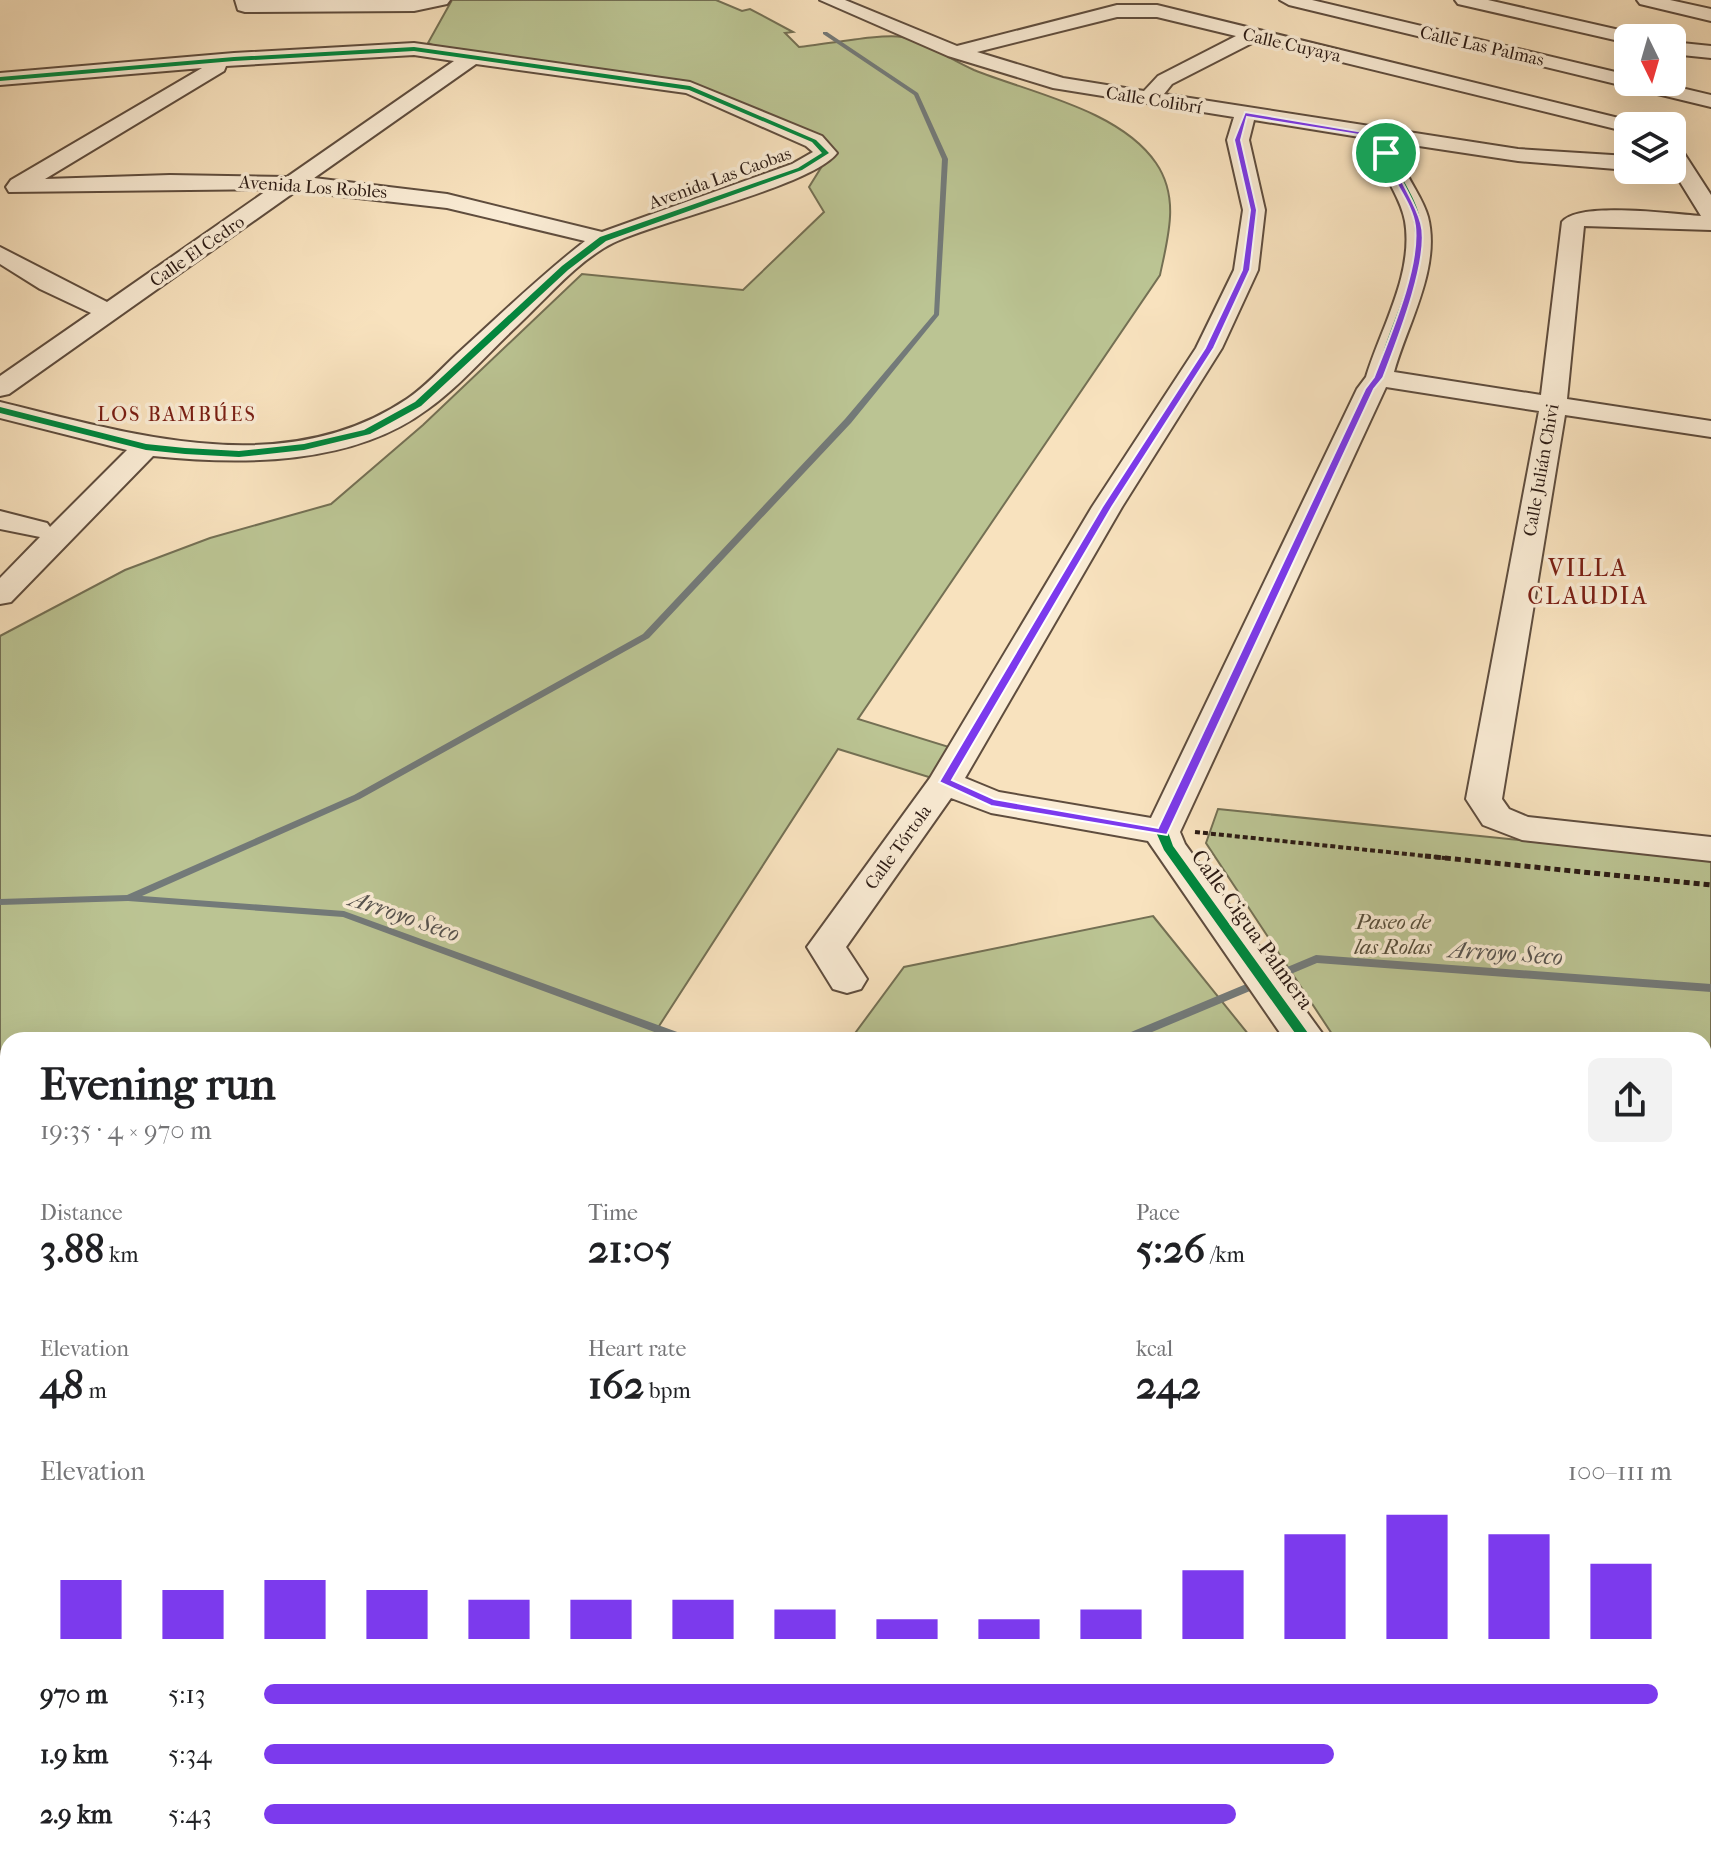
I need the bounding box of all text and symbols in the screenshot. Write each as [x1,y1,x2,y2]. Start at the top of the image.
street label: Calle Las Palmas [1418,22,1546,71]
street label: Calle Cuyaya [1241,24,1344,67]
north arrow [1614,24,1686,96]
map controls [1614,24,1686,184]
street label: Calle Colibrí [1105,83,1204,119]
button: layers [1614,112,1686,184]
pin [1352,119,1420,187]
icon: arrive [1364,131,1408,175]
street label: Avenida Las Caobas [645,143,795,214]
street label: Avenida Los Robles [237,172,388,203]
street label: Calle El Cedro [146,211,249,292]
district label: LOS BAMBÚES [97,402,257,426]
street label: Calle Julián Chivi [1519,402,1564,538]
district label: VILLA CLAUDIA [1527,554,1649,610]
street label: Calle Tórtola [861,800,936,894]
street label: Calle Cigua Palmera [1186,845,1319,1015]
water label: Arroyo Seco [344,883,464,948]
park label: Paseo de las Rolas [1353,909,1433,960]
water label: Arroyo Seco [1445,935,1564,971]
button: share [1588,1058,1672,1142]
text: Evening run [40,1059,275,1110]
text: 19:35 · 4 × 970 m [40,1115,212,1146]
text: Distance [40,1200,123,1226]
text: Time [588,1200,638,1226]
text: Pace [1136,1200,1180,1226]
text: 3.88 [40,1226,104,1272]
text: 21:05 [588,1226,672,1272]
text: 5:26 [1136,1226,1205,1272]
text: km [104,1242,139,1268]
text: /km [1205,1242,1245,1268]
text: Elevation [40,1336,129,1362]
text: Heart rate [588,1336,687,1362]
text: kcal [1136,1336,1173,1362]
text: 48 [40,1362,84,1408]
text: 162 [588,1362,644,1408]
text: 242 [1136,1362,1201,1408]
text: m [84,1378,107,1404]
text: bpm [644,1378,691,1404]
text: Elevation [40,1456,145,1487]
text: 100–111 m [1568,1456,1672,1487]
text: 970 m [40,1679,108,1710]
text: 5:13 [168,1679,205,1710]
text: 1.9 km [40,1739,108,1770]
text: 5:34 [168,1739,212,1770]
text: 2.9 km [40,1799,112,1830]
text: 5:43 [168,1799,212,1830]

